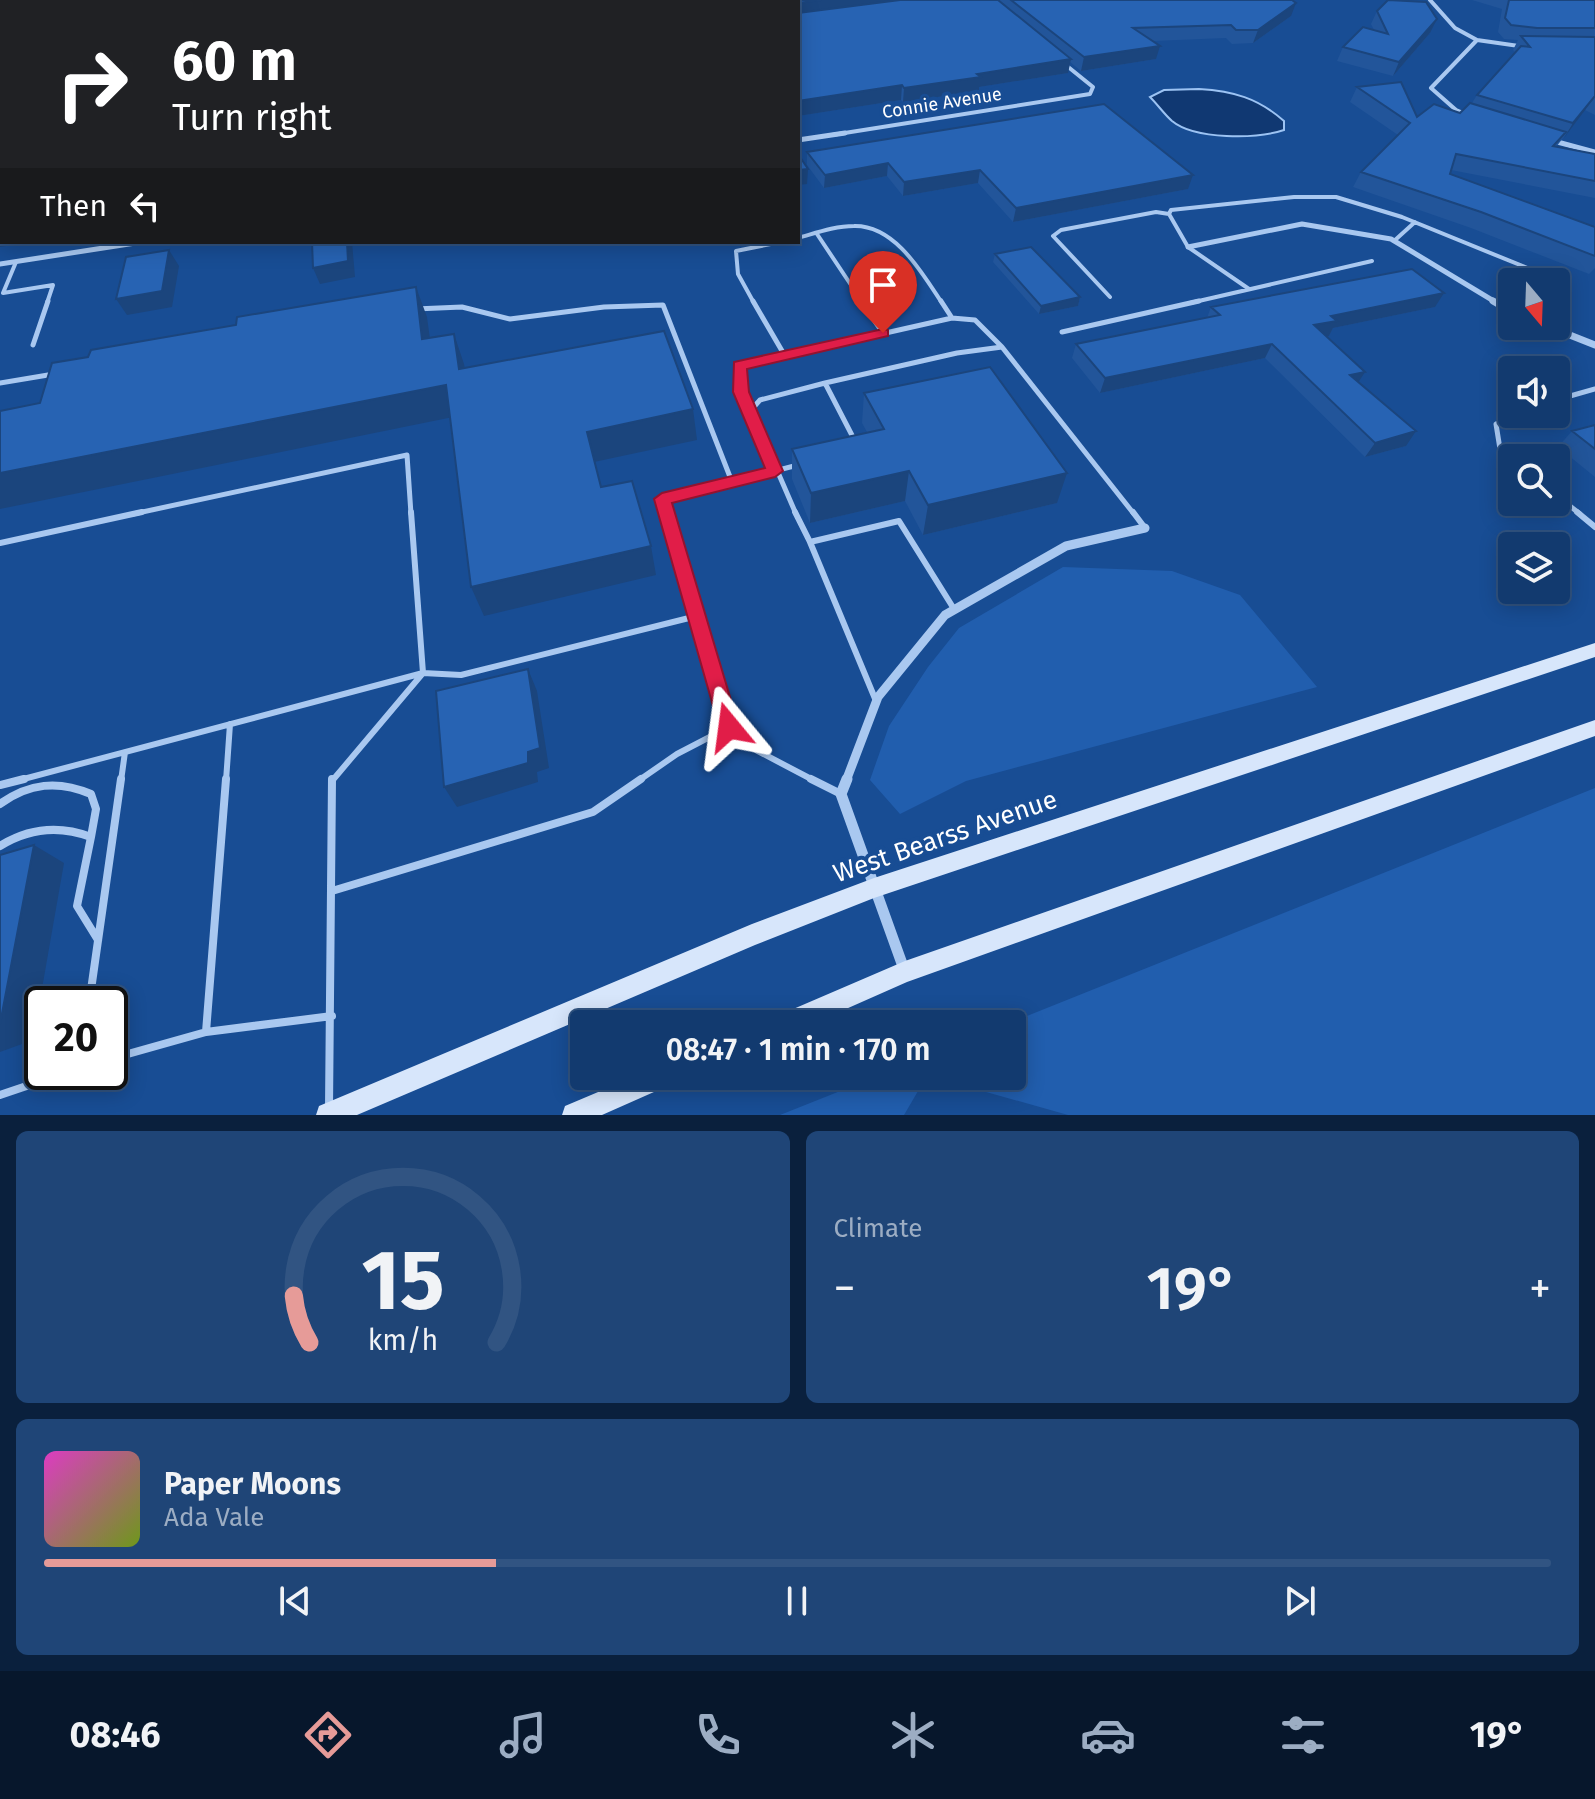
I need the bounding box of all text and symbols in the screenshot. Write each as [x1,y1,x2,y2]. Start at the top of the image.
text: 60 m [172,28,297,95]
icon: right [40,32,144,136]
street label: Connie Avenue [881,83,1003,123]
text: Turn right [172,96,332,140]
icon: left [123,184,167,228]
text: Then [40,188,107,224]
pin [849,251,917,333]
icon: arrive [861,263,905,307]
north arrow [1498,268,1570,340]
map controls [1498,268,1570,604]
button: sound [1498,356,1570,428]
button: search [1498,444,1570,516]
button: layers [1498,532,1570,604]
position arrow [687,685,771,769]
street label: West Bearss Avenue [829,784,1061,889]
speed limit sign: 20 [24,986,128,1090]
text: 08:47 · 1 min · 170 m [666,1032,930,1068]
text: Climate [834,1213,922,1244]
text: 15 [361,1231,444,1331]
text: 19° [1146,1253,1238,1325]
text: − [834,1262,856,1315]
text: + [1529,1262,1551,1315]
text: km/h [367,1323,438,1358]
text: Paper Moons [164,1466,341,1502]
text: Ada Vale [164,1502,264,1533]
icon: previous [273,1579,317,1623]
icon: pause [775,1579,819,1623]
icon: next [1278,1579,1322,1623]
icon: directions [300,1707,356,1763]
icon: music [495,1707,551,1763]
icon: phone [690,1707,746,1763]
icon: climate [885,1707,941,1763]
icon: car [1080,1707,1136,1763]
icon: filters [1275,1707,1331,1763]
text: 08:46 [70,1713,161,1757]
text: 19° [1470,1713,1525,1757]

